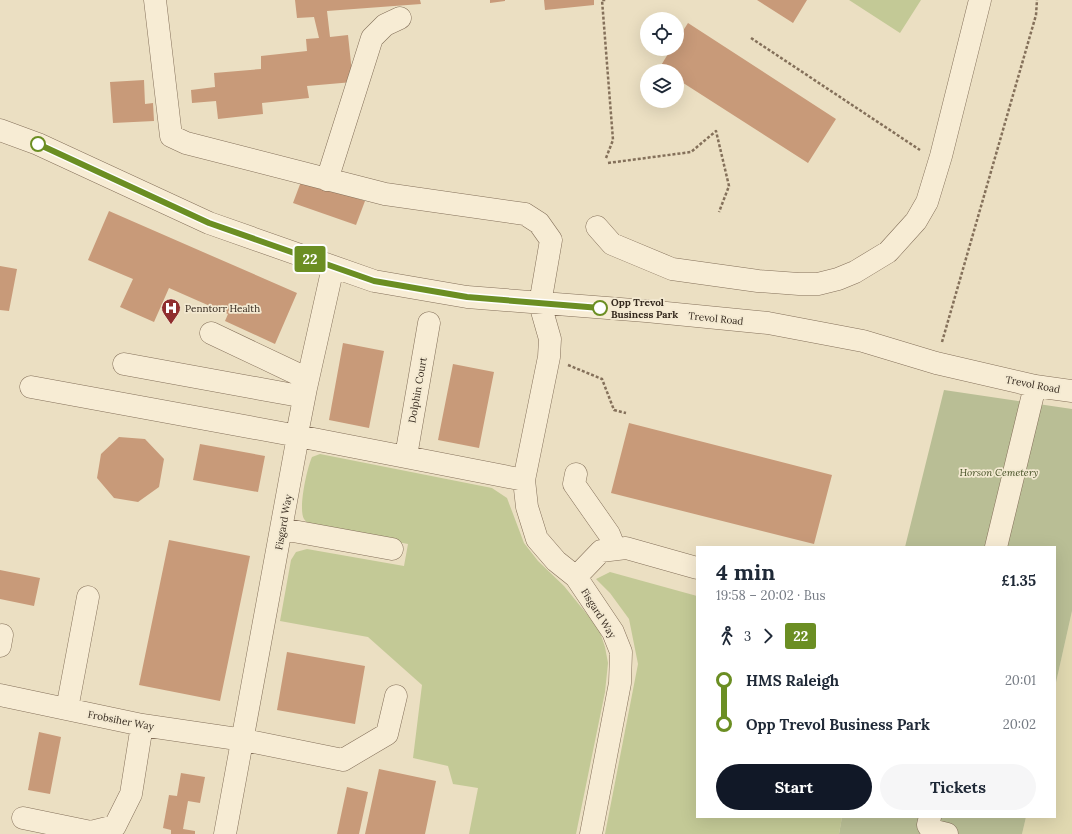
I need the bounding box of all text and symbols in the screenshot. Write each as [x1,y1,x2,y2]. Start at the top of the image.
map controls [640,12,684,108]
button: locate [640,12,684,56]
button: layers [640,64,684,108]
unlabelled marker [30,136,46,152]
line badge: 22 [292,246,328,272]
text: 22 [303,250,317,268]
place label: Opp Trevol Business Park [611,296,678,321]
hospital icon: Penntorr Health [160,297,182,325]
marker: Opp Trevol Business Park [592,300,608,316]
place label: Penntorr Health [185,302,260,315]
street label: Trevol Road [688,309,744,328]
street label: Dolphin Court [405,356,430,424]
street label: Trevol Road [1005,373,1061,396]
park label: Horson Cemetery [960,466,1038,479]
street label: Fisgard Way [272,493,295,551]
text: 4 min [716,558,775,586]
text: £1.35 [1001,571,1036,590]
street label: Fisgard Way [578,586,619,641]
text: 19:58 – 20:02 · Bus [716,587,826,604]
icon: walk [716,625,738,647]
icon: forward [757,625,779,647]
text: 22 [793,627,808,645]
text: 3 [744,628,751,645]
text: HMS Raleigh [746,671,839,690]
text: 20:01 [1005,672,1036,689]
street label: Frobsiher Way [87,708,156,733]
text: Opp Trevol Business Park [746,715,930,734]
text: 20:02 [1003,716,1036,733]
button: Start [716,764,872,810]
button: Tickets [880,764,1036,810]

